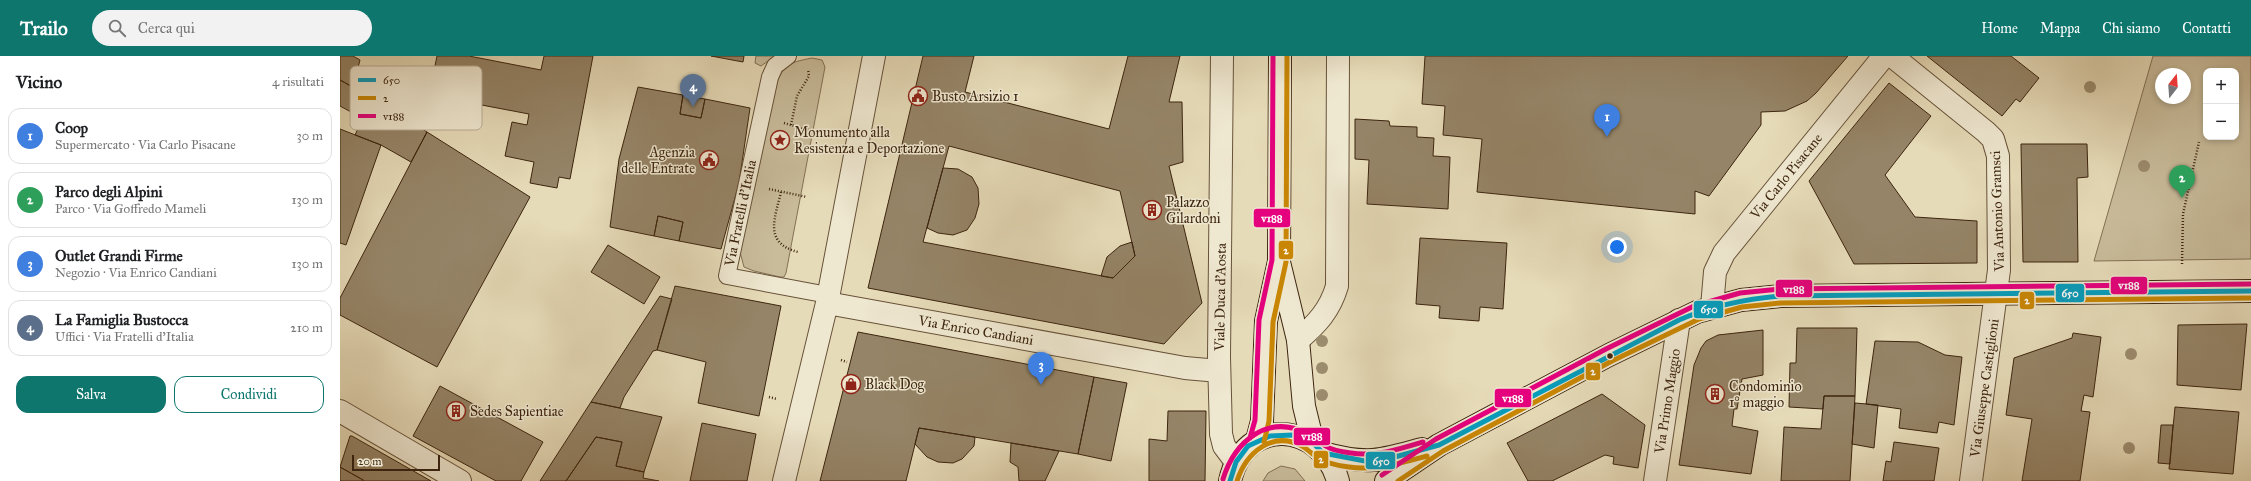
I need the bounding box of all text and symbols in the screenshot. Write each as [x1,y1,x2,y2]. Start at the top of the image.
search box [92,10,372,46]
text: Trailo [20,17,68,40]
icon: search [106,17,128,39]
text: Cerca qui [138,19,195,37]
text: Home [1981,20,2018,37]
text: Mappa [2040,20,2080,37]
text: Chi siamo [2102,20,2160,37]
text: Contatti [2182,20,2231,37]
legend [350,66,482,130]
north arrow [2155,68,2191,104]
map controls [2203,68,2239,140]
button: + [2203,68,2239,104]
text: Vicino [16,72,62,93]
text: 4 risultati [272,74,324,90]
text: 650 [383,74,400,87]
pin: 4 [680,74,706,107]
public building icon: Busto Arsizio 1 [907,85,929,107]
place label: Busto Arsizio 1 [932,88,1019,105]
text: 2 [383,92,389,105]
pin: 1 [1594,104,1620,137]
button: − [2203,104,2239,140]
text: v188 [382,110,405,123]
text: Coop [55,119,88,137]
place label: Monumento alla Resistenza e Deportazione [794,124,944,157]
text: 1 [27,128,33,144]
text: 30 m [297,128,323,144]
place icon: Monumento alla Resistenza e Deportazione [769,129,791,151]
street label: Via Carlo Pisacane [1746,130,1826,223]
text: Supermercato · Via Carlo Pisacane [55,137,236,153]
place label: Agenzia delle Entrate [621,144,695,177]
public building icon: Agenzia delle Entrate [698,149,720,171]
street label: Via Antonio Gramsci [1987,150,2008,273]
street label: Via Fratelli d'Italia [721,158,760,269]
pin: 2 [2169,165,2195,198]
text: Parco degli Alpini [55,183,163,201]
text: 2 [27,192,33,208]
text: 130 m [291,192,323,208]
place label: Palazzo Gilardoni [1166,194,1221,227]
building icon: Palazzo Gilardoni [1141,199,1163,221]
text: Parco · Via Goffredo Mameli [55,201,206,217]
line badge: v188 [1253,208,1291,228]
text: v188 [1260,212,1283,225]
your location [1607,237,1627,257]
line badge: 2 [1278,240,1294,260]
street label: Viale Duca d'Aosta [1211,243,1230,352]
text: 2 [1283,244,1289,257]
text: Outlet Grandi Firme [55,247,183,265]
text: 3 [27,256,33,272]
text: 130 m [291,256,323,272]
text: Negozio · Via Enrico Candiani [55,265,217,281]
line badge: v188 [2110,276,2148,295]
line badge: v188 [1775,279,1813,298]
text: v188 [2117,279,2140,292]
text: v188 [1782,283,1805,296]
line badge: 650 [2055,283,2085,303]
text: 650 [2061,287,2079,300]
line badge: 2 [2019,291,2035,310]
text: 2 [2024,294,2030,307]
line badge: 650 [1693,300,1724,319]
text: 650 [1700,303,1718,316]
text: La Famiglia Bustocca [55,311,188,329]
street label: Via Enrico Candiani [916,312,1035,349]
street label: Via Giuseppe Castiglioni [1966,318,2003,459]
text: 4 [26,320,34,336]
text: 210 m [290,320,323,336]
text: Uffici · Via Fratelli d'Italia [55,329,194,345]
street label: Via Primo Maggio [1651,348,1684,456]
unlabelled marker [1605,351,1615,361]
pin: 3 [1028,352,1054,385]
line badge: 2 [1585,362,1601,381]
text: 2 [1590,365,1596,378]
shop icon: Black Dog [840,373,862,395]
button: Salva [16,376,166,413]
button: Condividi [174,376,324,413]
place label: Black Dog [865,376,925,393]
place label: Condominio 1° maggio [1729,378,1802,411]
building icon: Condominio 1° maggio [1704,383,1726,405]
line badge: v188 [1494,388,1532,408]
text: v188 [1501,392,1524,405]
building icon: Sedes Sapientiae [445,400,467,422]
place label: Sedes Sapientiae [470,403,564,420]
line badge: v188 [1293,427,1331,446]
text: v188 [1300,430,1323,443]
line badge: 2 [1313,450,1329,469]
line badge: 650 [1365,451,1396,470]
scale bar [352,453,440,472]
text: 2 [1318,453,1324,466]
text: 20 m [358,455,381,468]
text: 650 [1372,455,1390,468]

